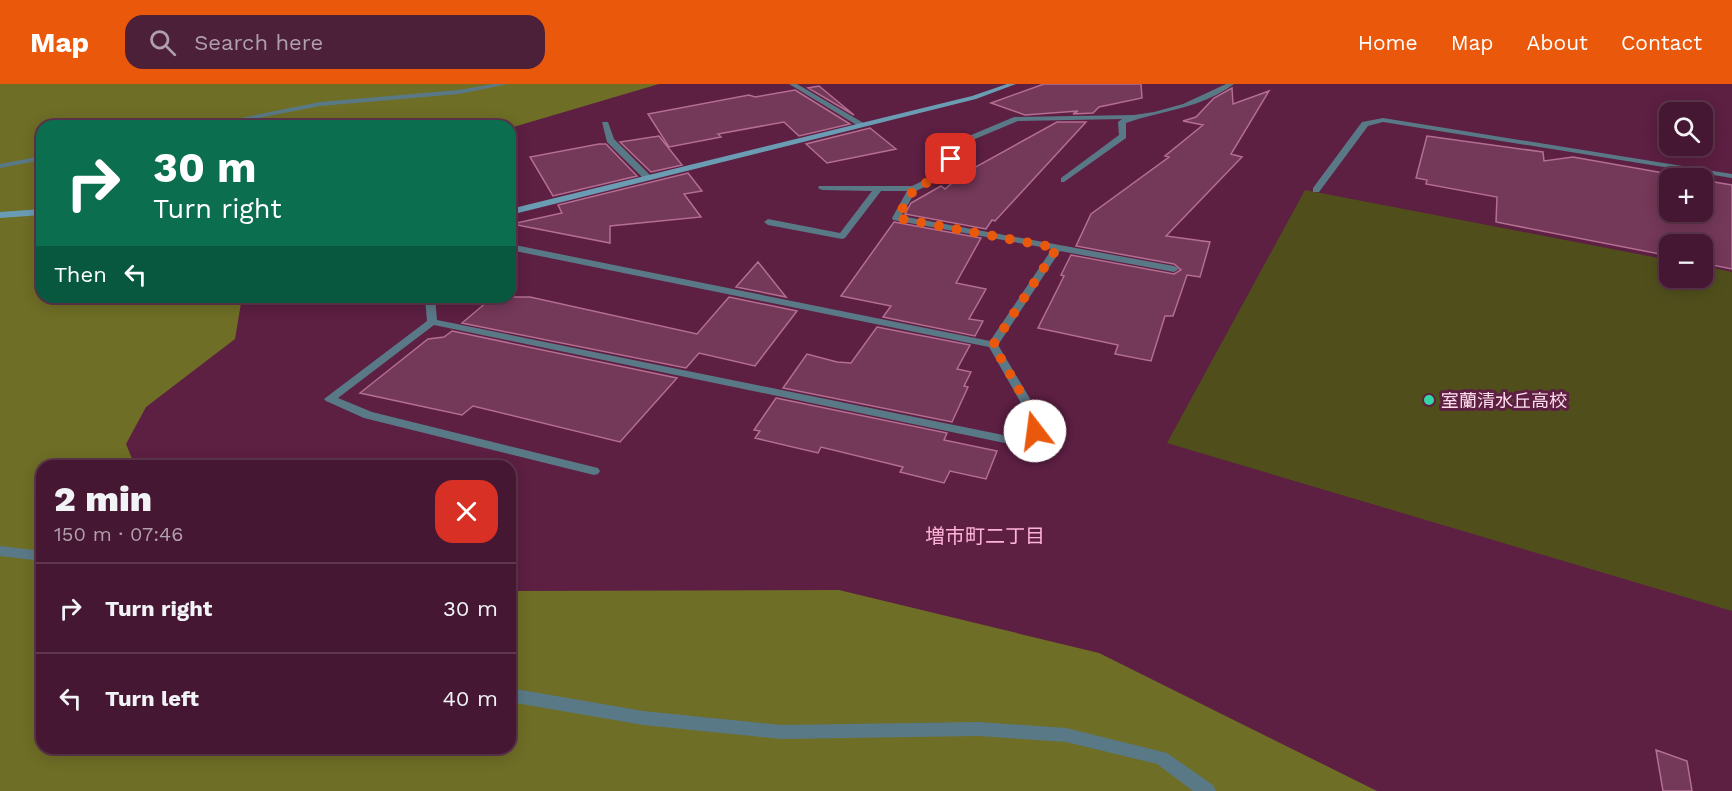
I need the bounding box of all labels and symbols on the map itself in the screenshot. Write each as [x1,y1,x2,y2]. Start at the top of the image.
pin [925,133,976,184]
place label: 室蘭清水丘高校 [1441,390,1567,411]
marker: 室蘭清水丘高校 [1422,393,1436,407]
position arrow [1003,399,1067,463]
district label: 増市町二丁目 [925,524,1045,548]

